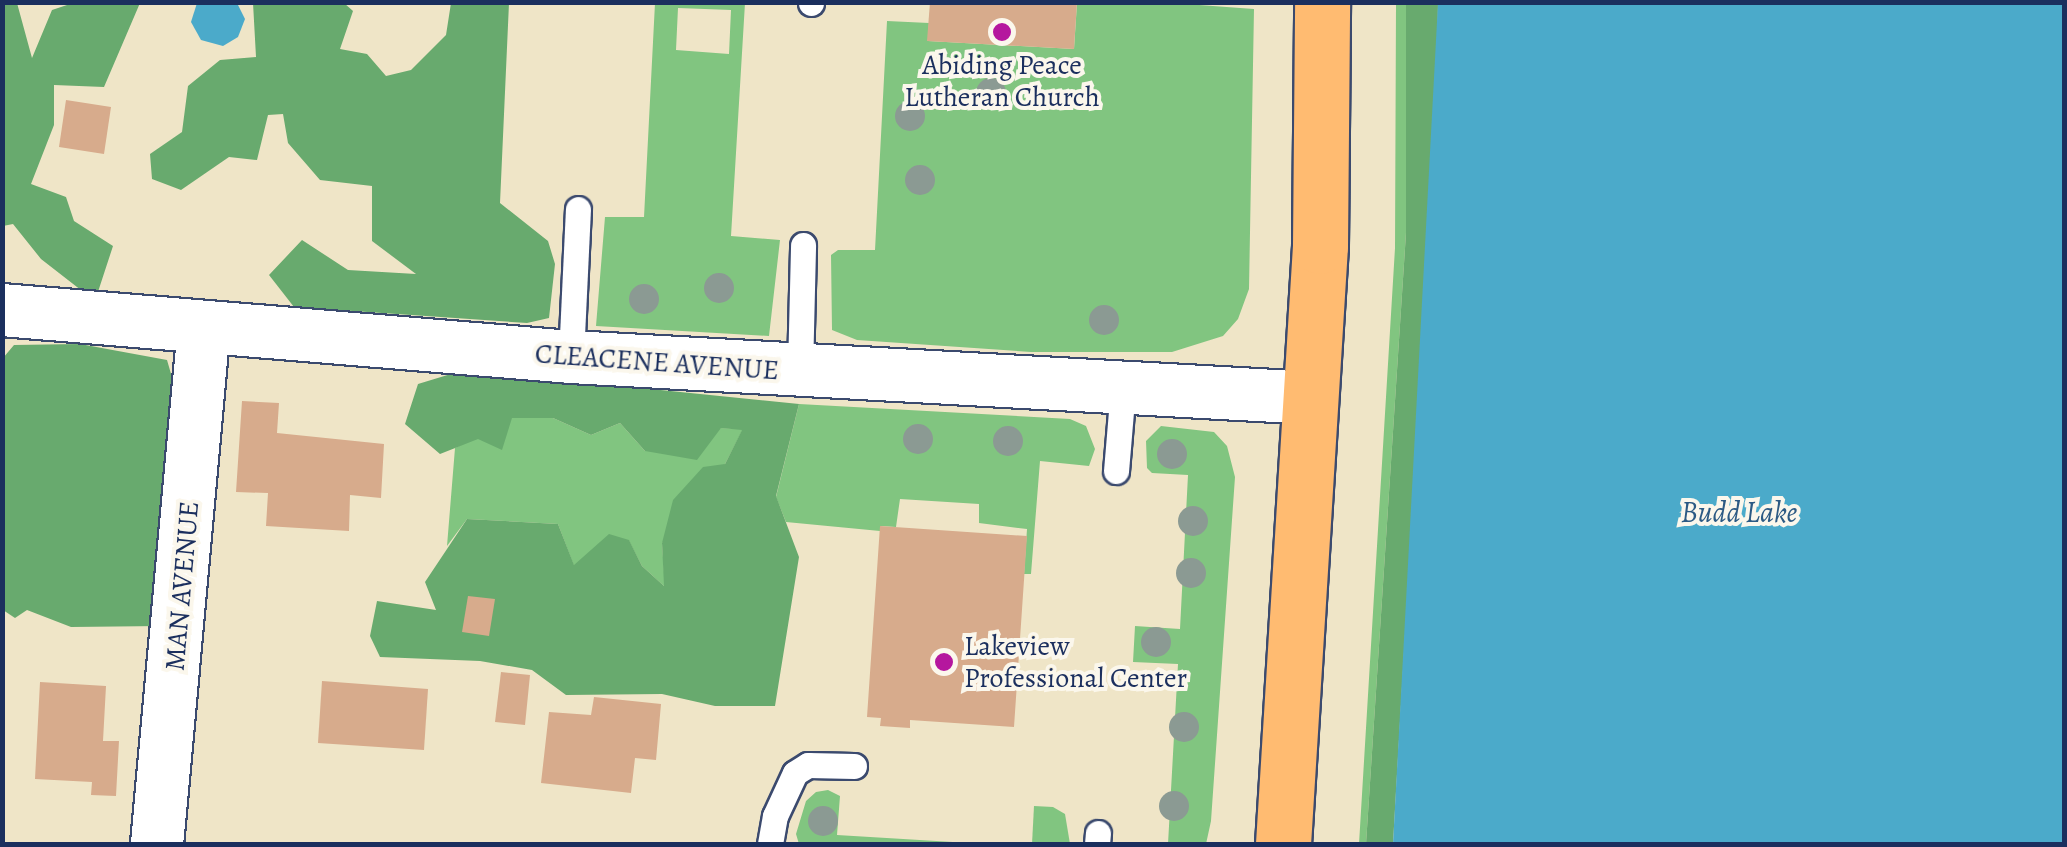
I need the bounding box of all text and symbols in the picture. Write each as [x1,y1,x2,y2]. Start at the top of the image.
marker: Abiding Peace Lutheran Church [991,21,1013,43]
place label: Abiding Peace Lutheran Church [904,48,1100,114]
street label: CLEACENE AVENUE [534,337,780,387]
water label: Budd Lake [1681,494,1797,530]
street label: MAN AVENUE [158,500,206,672]
place label: Lakeview Professional Center [964,629,1187,695]
marker: Lakeview Professional Center [933,651,955,673]

